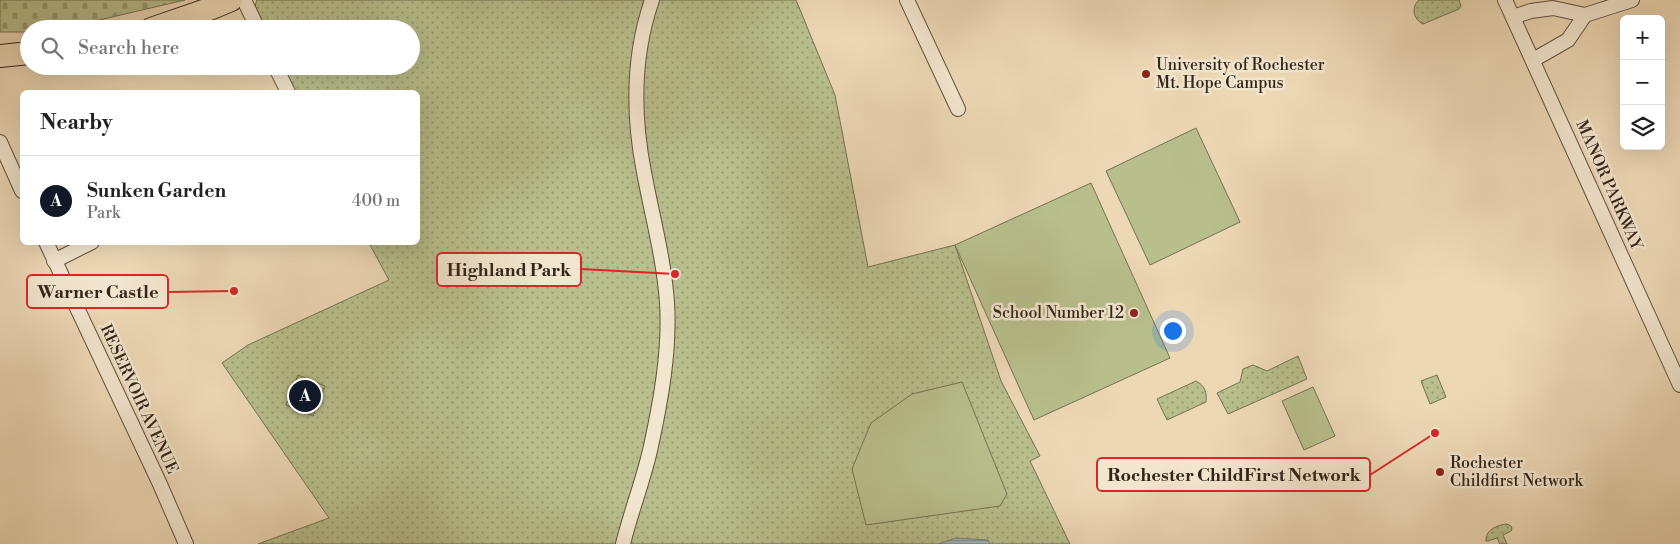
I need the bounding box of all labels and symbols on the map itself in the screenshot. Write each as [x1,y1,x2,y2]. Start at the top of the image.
place label: University of Rochester Mt. Hope Campus [1156,55,1325,93]
marker: University of Rochester Mt. Hope Campus [1140,68,1152,80]
street label: MANOR PARKWAY [1571,117,1647,254]
callout: Highland Park [437,253,581,286]
text: Highland Park [447,259,572,282]
callout: Warner Castle [27,275,168,308]
text: Warner Castle [36,281,159,304]
place label: School Number 12 [993,303,1124,323]
marker: School Number 12 [1128,307,1140,319]
your location [1160,318,1186,344]
street label: RESERVOIR AVENUE [96,321,182,477]
pin: A [289,377,321,415]
place label: Rochester Childfirst Network [1450,453,1584,491]
callout: Rochester ChildFirst Network [1097,458,1370,491]
text: Rochester ChildFirst Network [1107,464,1362,487]
marker: Rochester Childfirst Network [1434,466,1446,478]

